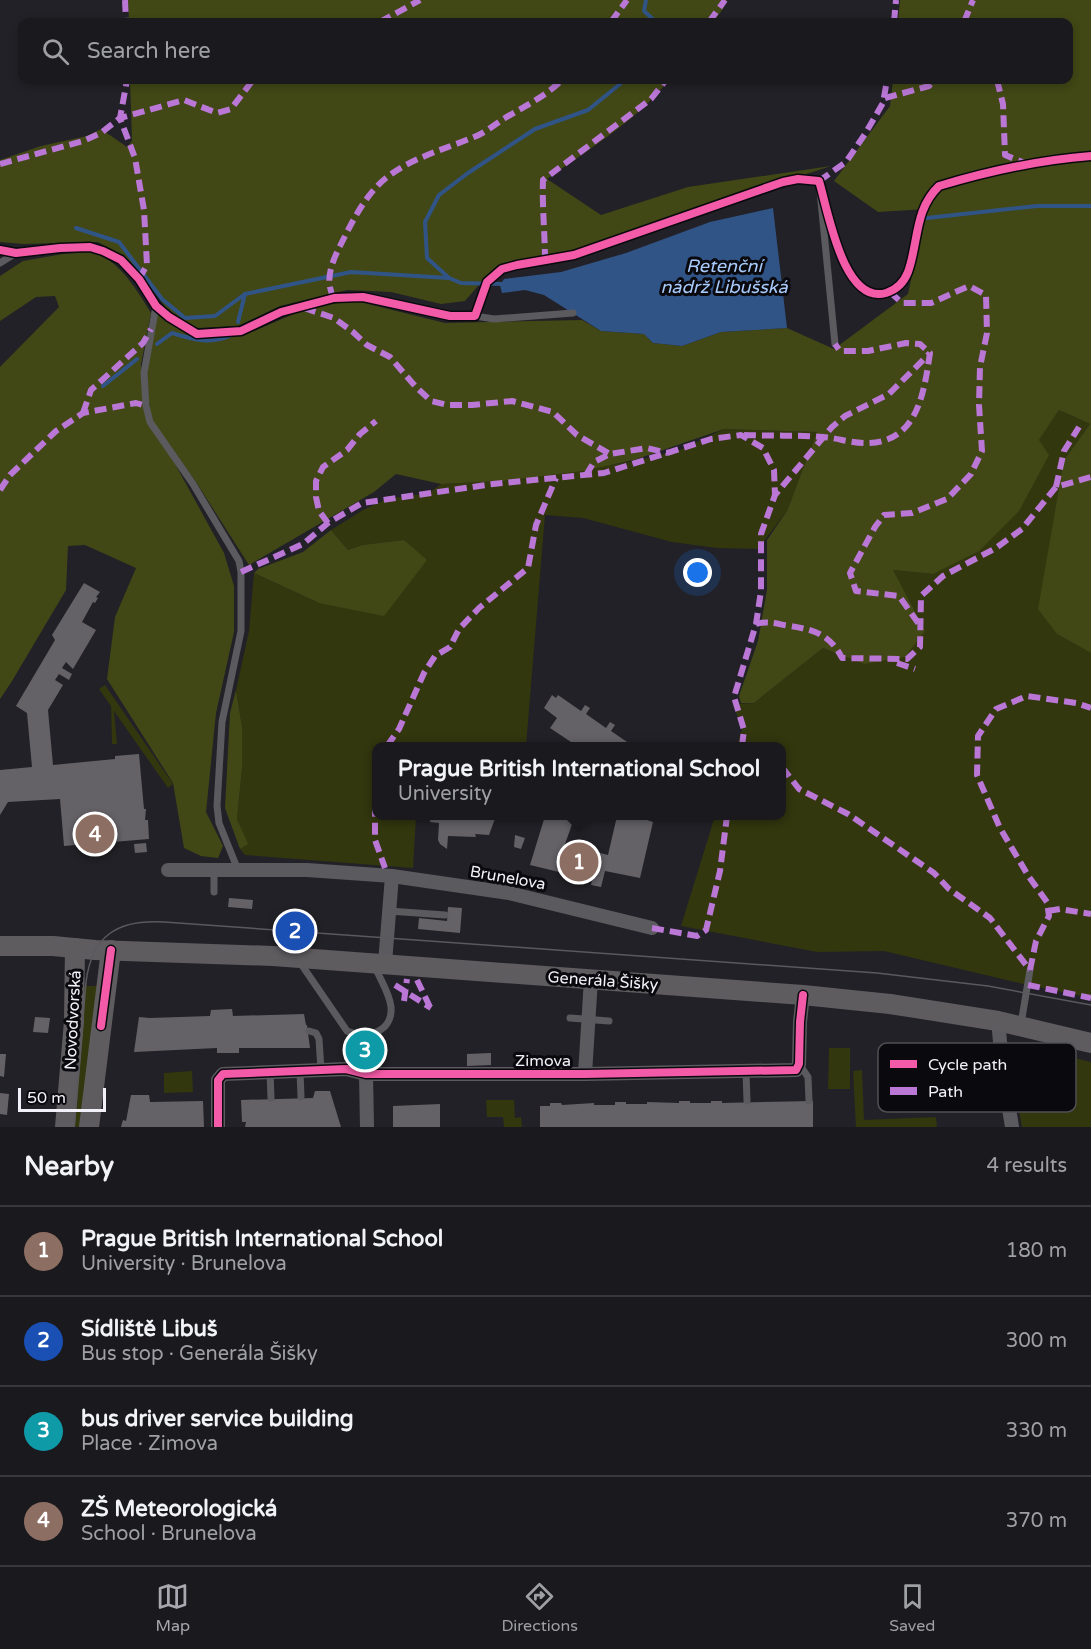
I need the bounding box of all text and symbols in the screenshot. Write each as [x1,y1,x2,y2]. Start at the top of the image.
search box [18,18,1073,84]
icon: search [39,35,72,68]
text: Search here [87,38,211,64]
water label: Retenční nádrž Libušská [660,255,788,298]
your location [683,558,712,587]
popup [372,742,786,820]
text: Prague British International School [398,756,760,782]
text: University [398,782,492,806]
pin: 4 [76,812,115,856]
pin: 1 [560,840,598,884]
street label: Brunelova [468,861,547,894]
pin: 2 [276,908,314,954]
street label: Generála Šišky [547,967,659,995]
street label: Novodvorská [60,970,86,1070]
pin: 3 [346,1028,385,1072]
legend [878,1043,1076,1112]
street label: Zimova [515,1051,571,1071]
text: Cycle path [928,1055,1007,1075]
text: Path [928,1082,963,1102]
scale bar [18,1085,106,1112]
text: 50 m [27,1088,66,1108]
text: Nearby [24,1151,114,1182]
text: 4 results [987,1154,1067,1178]
text: Prague British International School [81,1226,443,1252]
text: 1 [37,1239,50,1263]
text: 180 m [1006,1239,1067,1263]
text: University · Brunelova [81,1252,287,1276]
text: Sídliště Libuš [81,1316,218,1342]
text: 2 [37,1329,50,1353]
text: 300 m [1006,1329,1067,1353]
text: Bus stop · Generála Šišky [81,1342,318,1366]
text: bus driver service building [81,1406,354,1432]
text: 3 [37,1419,50,1443]
text: 330 m [1006,1419,1067,1443]
text: Place · Zimova [81,1432,218,1456]
text: ZŠ Meteorologická [81,1496,277,1522]
text: 4 [37,1509,50,1533]
text: 370 m [1006,1509,1067,1533]
text: School · Brunelova [81,1522,257,1546]
tab: Map [156,1580,190,1636]
tab: Directions [501,1580,578,1636]
tab: Saved [889,1580,935,1636]

